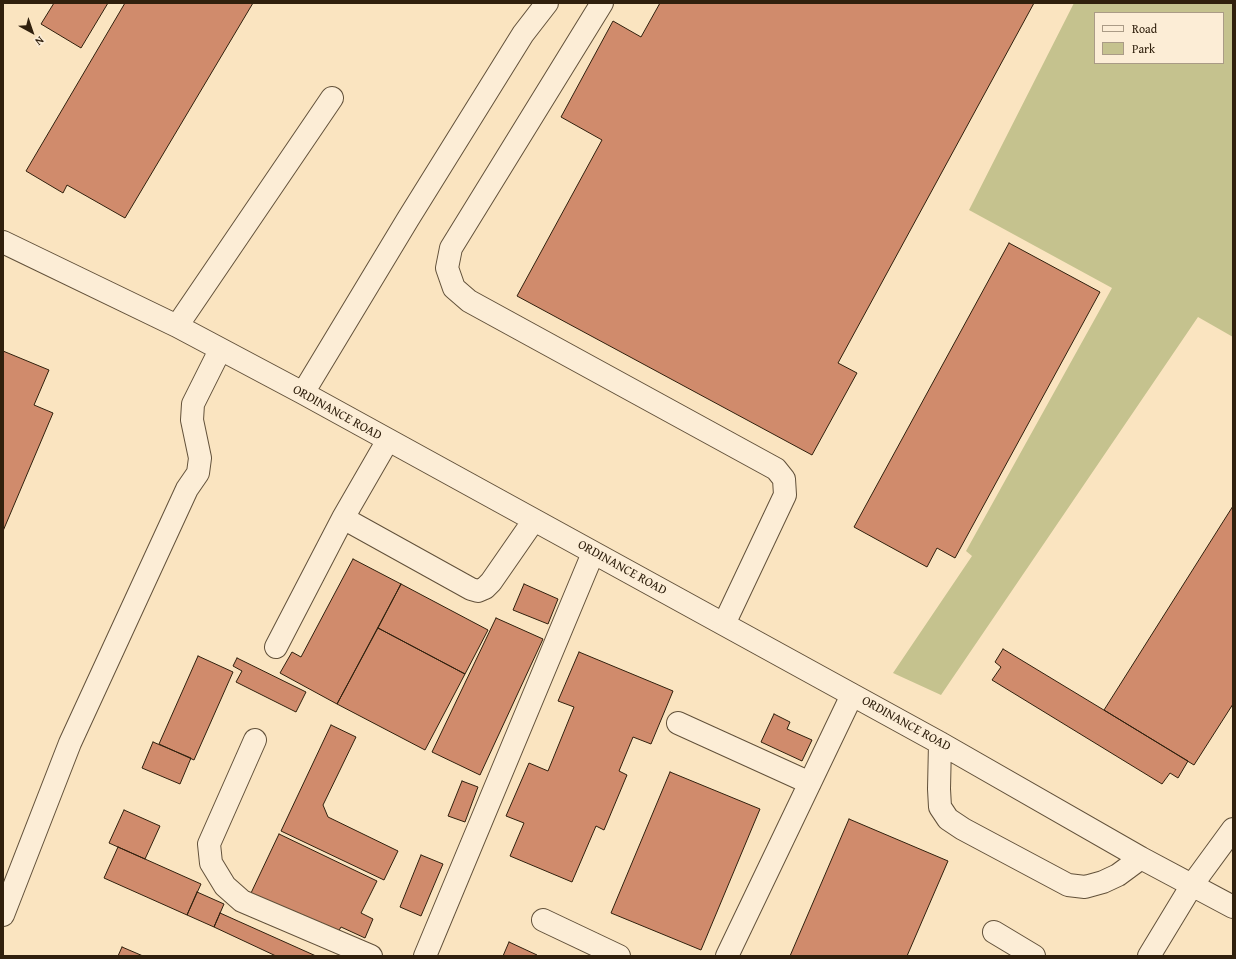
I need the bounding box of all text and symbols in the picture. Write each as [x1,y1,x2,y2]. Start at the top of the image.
north arrow [12,12,52,52]
legend [1094,12,1224,64]
text: Road [1132,20,1157,37]
text: N [32,33,48,50]
text: Park [1132,40,1155,57]
street label: ORDINANCE ROAD [290,382,384,444]
street label: ORDINANCE ROAD [575,537,669,599]
street label: ORDINANCE ROAD [859,693,953,755]

